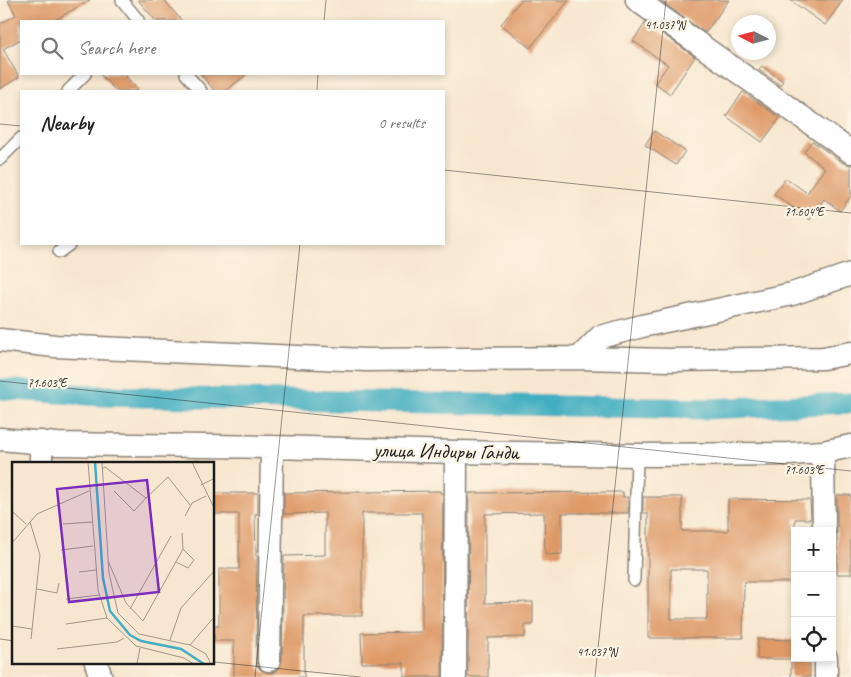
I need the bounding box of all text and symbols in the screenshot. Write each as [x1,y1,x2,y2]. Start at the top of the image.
north arrow [731,15,776,60]
text: 41.037°N [645,17,687,33]
search box [20,20,445,75]
icon: search [38,34,66,62]
text: Search here [78,36,155,60]
text: Nearby [40,110,93,136]
text: 0 results [378,113,425,133]
text: 71.604°E [784,204,825,220]
text: 71.603°E [27,375,68,391]
street label: улица Индиры Ганди [371,437,521,465]
inset map [12,462,215,664]
text: 71.603°E [784,462,825,478]
map controls [791,527,836,662]
button: + [791,527,836,572]
button: − [791,572,836,617]
button: locate [791,617,836,662]
text: 41.037°N [577,644,619,660]

